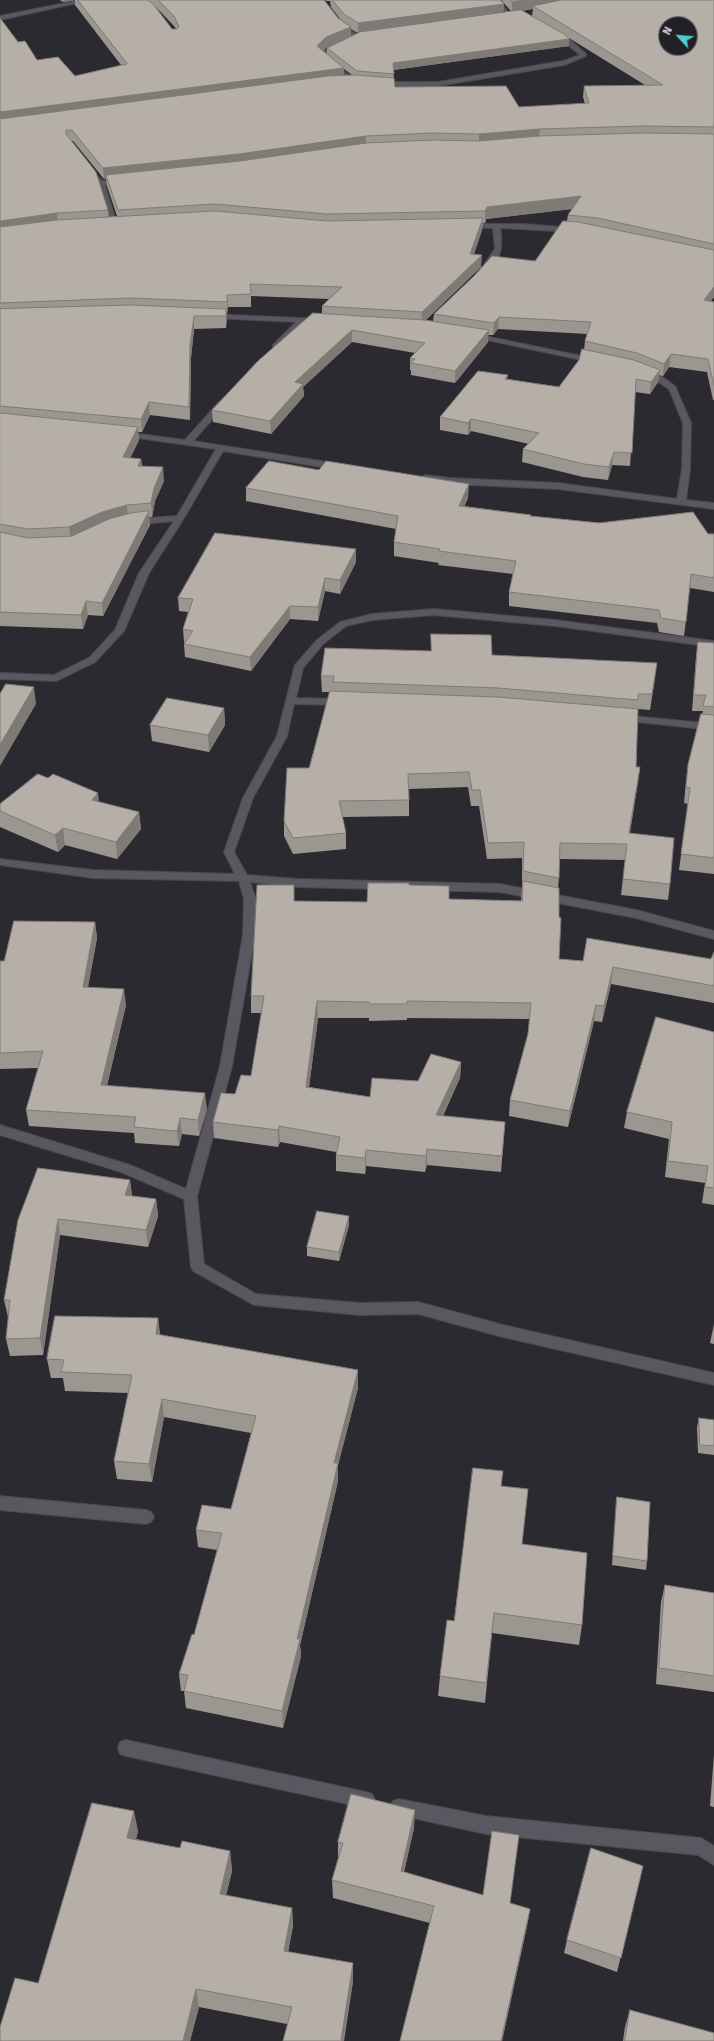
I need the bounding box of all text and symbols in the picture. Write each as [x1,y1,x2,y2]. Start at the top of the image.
north arrow [658,16,698,56]
text: N [660,25,675,37]

